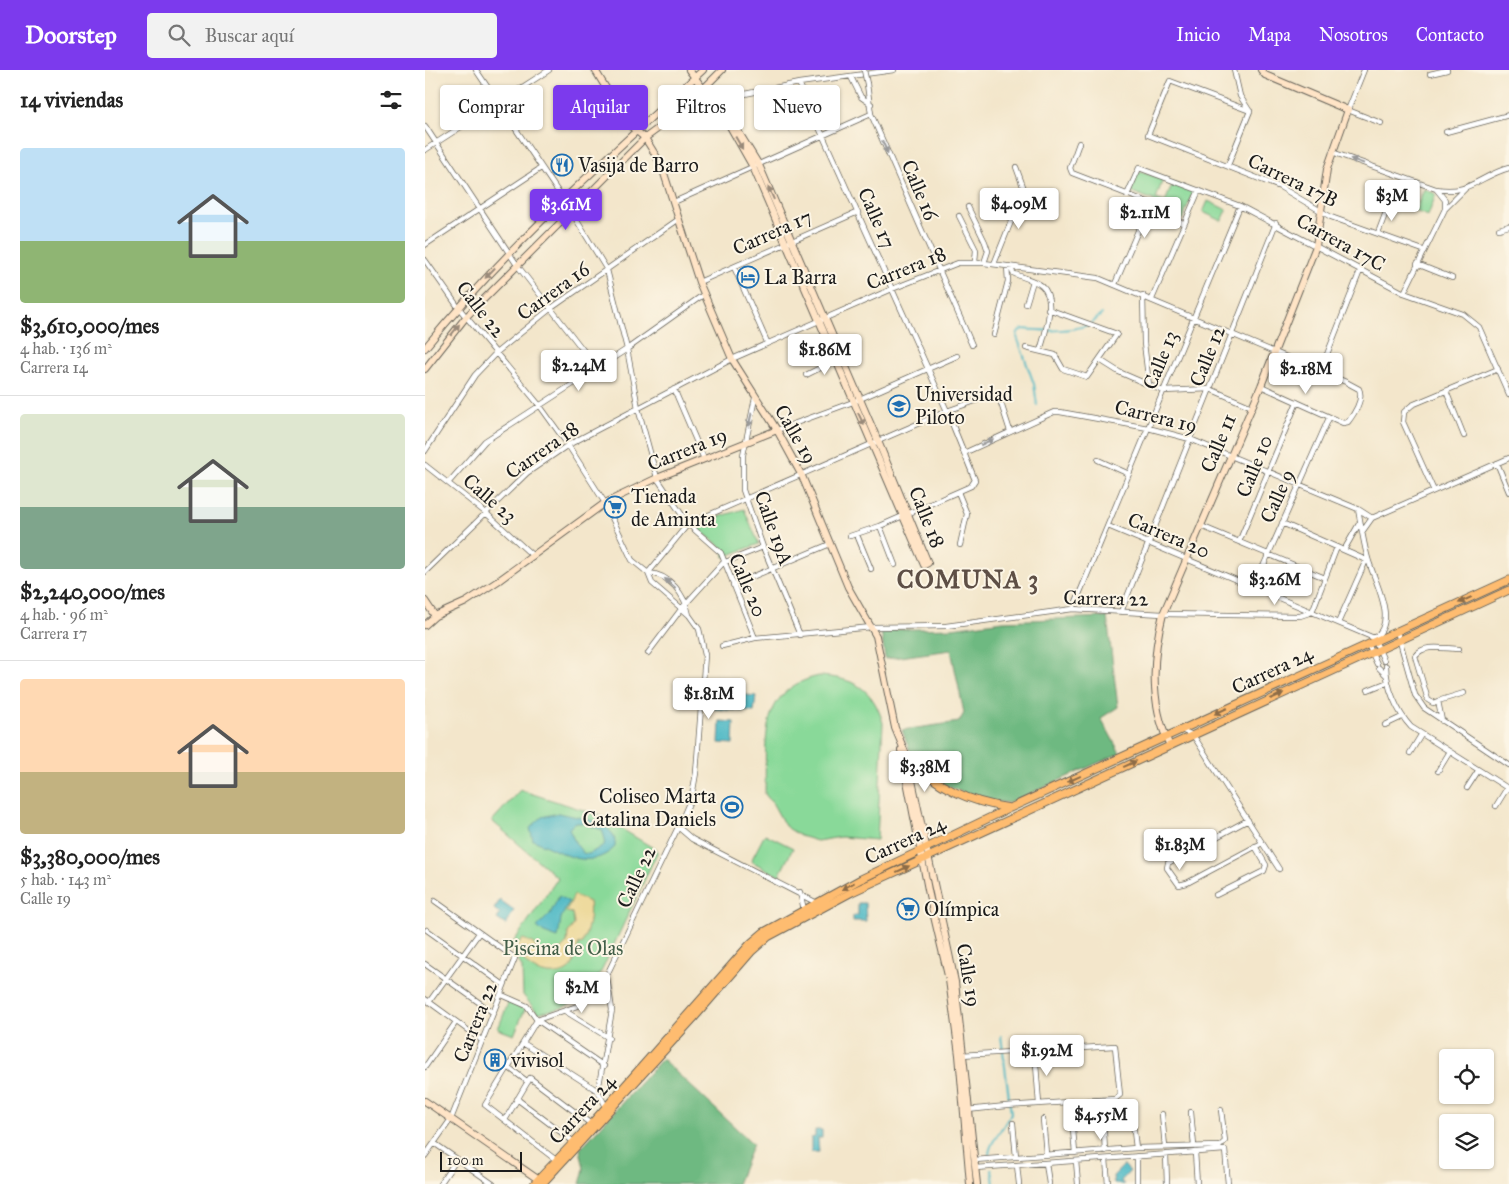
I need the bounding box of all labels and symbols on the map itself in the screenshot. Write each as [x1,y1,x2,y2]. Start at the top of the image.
one-way arrow [735,136,743,150]
one-way arrow [881,140,889,155]
street label: Carrera 17B [1244,148,1342,212]
restaurant icon: Vasija de Barro [550,153,574,177]
place label: Vasija de Barro [577,153,699,177]
street label: Calle 16 [897,156,944,225]
one-way arrow [1350,157,1365,164]
pin: $3M [1368,180,1416,222]
street label: Calle 17 [853,184,901,252]
one-way arrow [767,186,775,200]
pin: $4.09M [978,188,1060,230]
pin: $3.61M [525,189,607,231]
pin: $2.11M [1104,196,1186,239]
street label: Carrera 17 [729,204,815,260]
street label: Carrera 17C [1292,208,1390,276]
street label: Carrera 18 [863,241,949,295]
street label: Carrera 16 [512,256,594,325]
hotel icon: La Barra [736,265,760,289]
place label: La Barra [764,265,837,289]
one-way arrow [484,266,496,278]
street label: Calle 22 [451,276,511,342]
street label: Calle 12 [1184,322,1230,390]
one-way arrow [450,323,460,337]
street label: Calle 13 [1137,327,1183,393]
pin: $1.86M [784,334,866,376]
pin: $2.24M [538,350,620,392]
pin: $2.18M [1265,352,1347,395]
place label: Universidad Piloto [915,382,1013,429]
school or university icon: Universidad Piloto [887,394,911,418]
street label: Carrera 19 [1112,394,1200,438]
street label: Calle 19 [770,400,822,468]
street label: Calle 11 [1195,410,1241,476]
one-way arrow [858,412,866,426]
one-way arrow [746,413,754,428]
street label: Carrera 18 [501,416,583,484]
street label: Carrera 19 [644,422,730,476]
street label: Calle 10 [1231,431,1277,501]
one-way arrow [980,437,994,445]
street label: Calle 9 [1255,465,1299,527]
street label: Calle 23 [458,468,522,528]
street label: Calle 18 [904,483,950,551]
place label: Tienada de Aminta [631,484,716,531]
street label: Calle 19A [749,488,799,569]
supermarket icon: Tienada de Aminta [603,495,627,519]
street label: Carrera 20 [1124,507,1214,563]
street label: Calle 20 [724,549,772,621]
district label: COMUNA 3 [897,564,1039,595]
pin: $3.26M [1234,564,1316,606]
one-way arrow [665,577,677,589]
street label: Carrera 22 [1063,585,1149,611]
one-way arrow [1458,596,1472,604]
street label: Carrera 24 [1228,640,1317,699]
pin: $1.81M [668,678,750,720]
one-way arrow [1270,692,1284,700]
one-way arrow [1214,708,1228,716]
pin: $3.38M [884,750,966,793]
one-way arrow [1123,760,1137,768]
one-way arrow [1067,775,1081,783]
place label: Coliseo Marta Catalina Daniels [582,784,717,831]
sports icon: Coliseo Marta Catalina Daniels [720,795,744,819]
street label: Carrera 24 [861,810,950,869]
pin: $1.83M [1139,828,1221,871]
street label: Calle 22 [611,842,661,912]
one-way arrow [896,864,910,872]
one-way arrow [840,882,855,890]
supermarket icon: Olímpica [896,897,920,921]
place label: Olímpica [924,897,1000,921]
park label: Piscina de Olas [503,936,623,960]
street label: Calle 19 [952,941,986,1009]
pin: $2M [558,972,606,1014]
street label: Carrera 22 [448,978,502,1066]
pin: $1.92M [1006,1034,1088,1077]
building icon: vivisol [483,1048,507,1072]
place label: vivisol [510,1048,565,1072]
street label: Carrera 24 [544,1069,621,1149]
pin: $4.55M [1060,1098,1142,1141]
scale bar [440,1149,523,1172]

